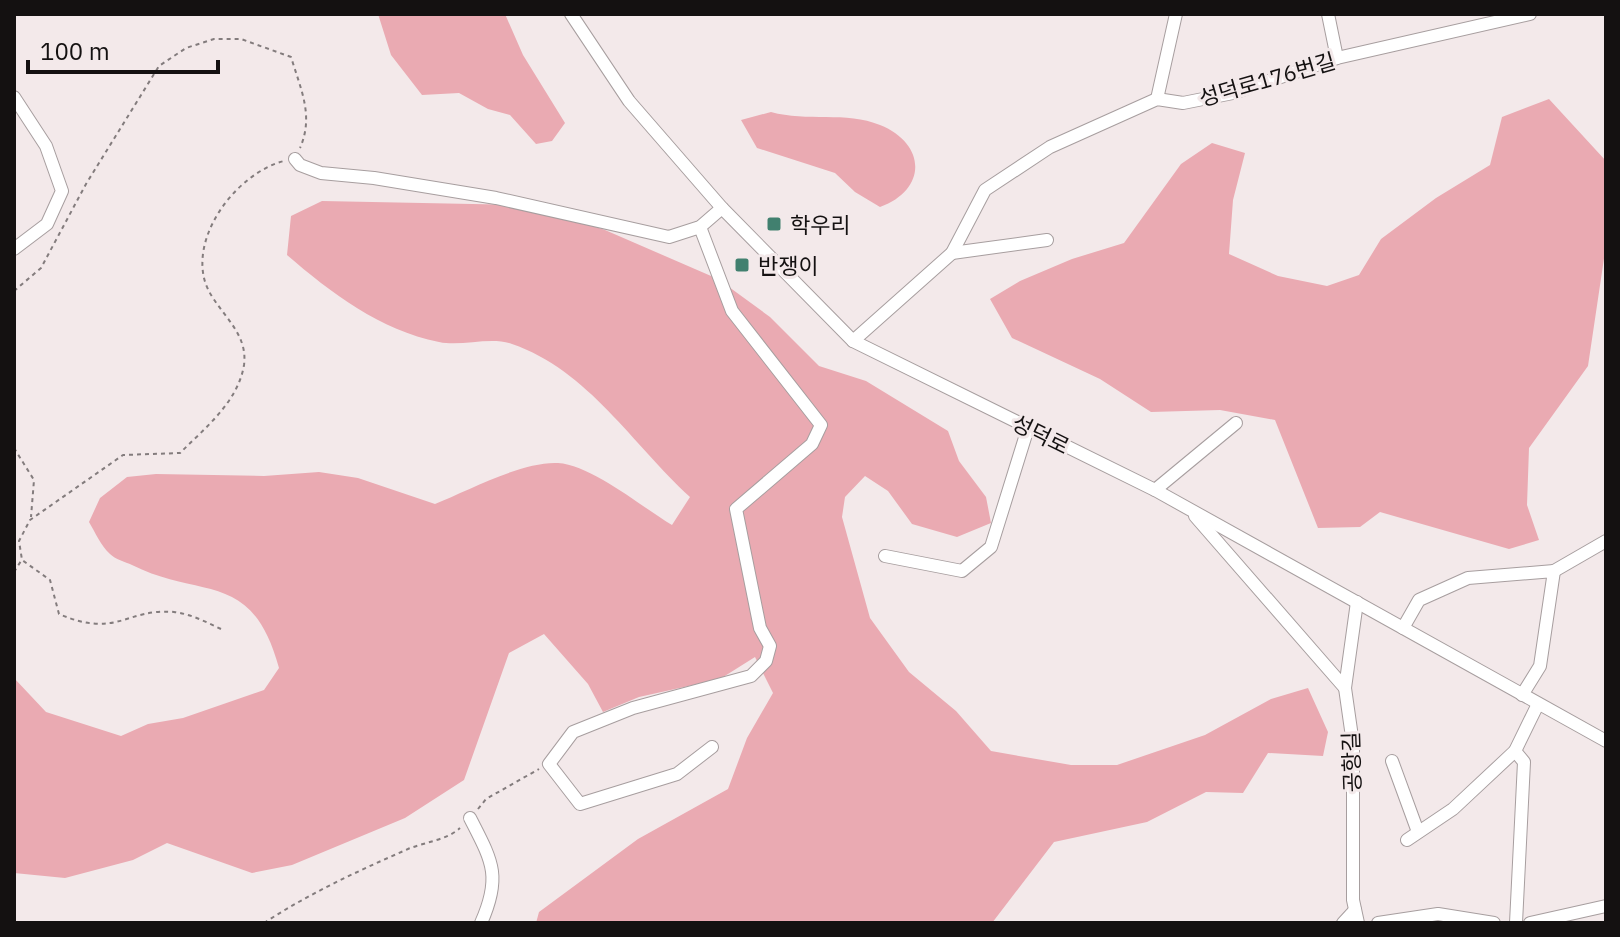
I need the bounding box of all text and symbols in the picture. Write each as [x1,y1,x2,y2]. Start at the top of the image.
scale bar [28,24,218,74]
text: 100 m [40,35,110,67]
street label: 성덕로176번길 [1195,46,1339,112]
place label: 학우리 [790,210,851,239]
marker: 학우리 [765,215,783,233]
place label: 반쟁이 [758,251,819,280]
marker: 반쟁이 [733,256,751,274]
street label: 성덕로 [1007,408,1075,460]
street label: 공항길 [1335,731,1367,793]

